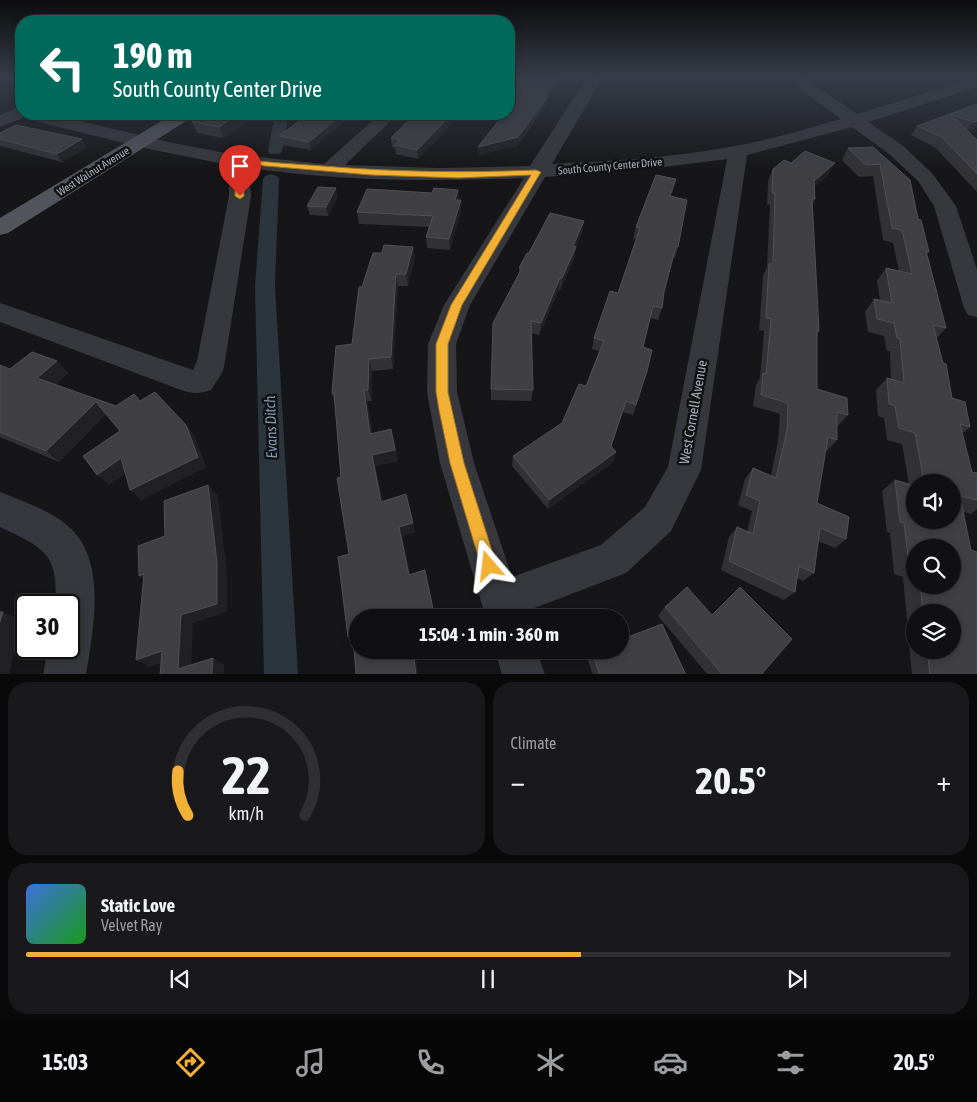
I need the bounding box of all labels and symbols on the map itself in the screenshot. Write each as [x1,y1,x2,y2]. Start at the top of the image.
street label: West Walnut Avenue [55,144,131,198]
pin [219,145,261,196]
street label: South County Center Drive [557,155,663,177]
street label: West Cornell Avenue [676,359,710,465]
water label: Evans Ditch [261,395,280,459]
position arrow [462,539,514,591]
speed limit sign: 30 [15,594,80,659]

